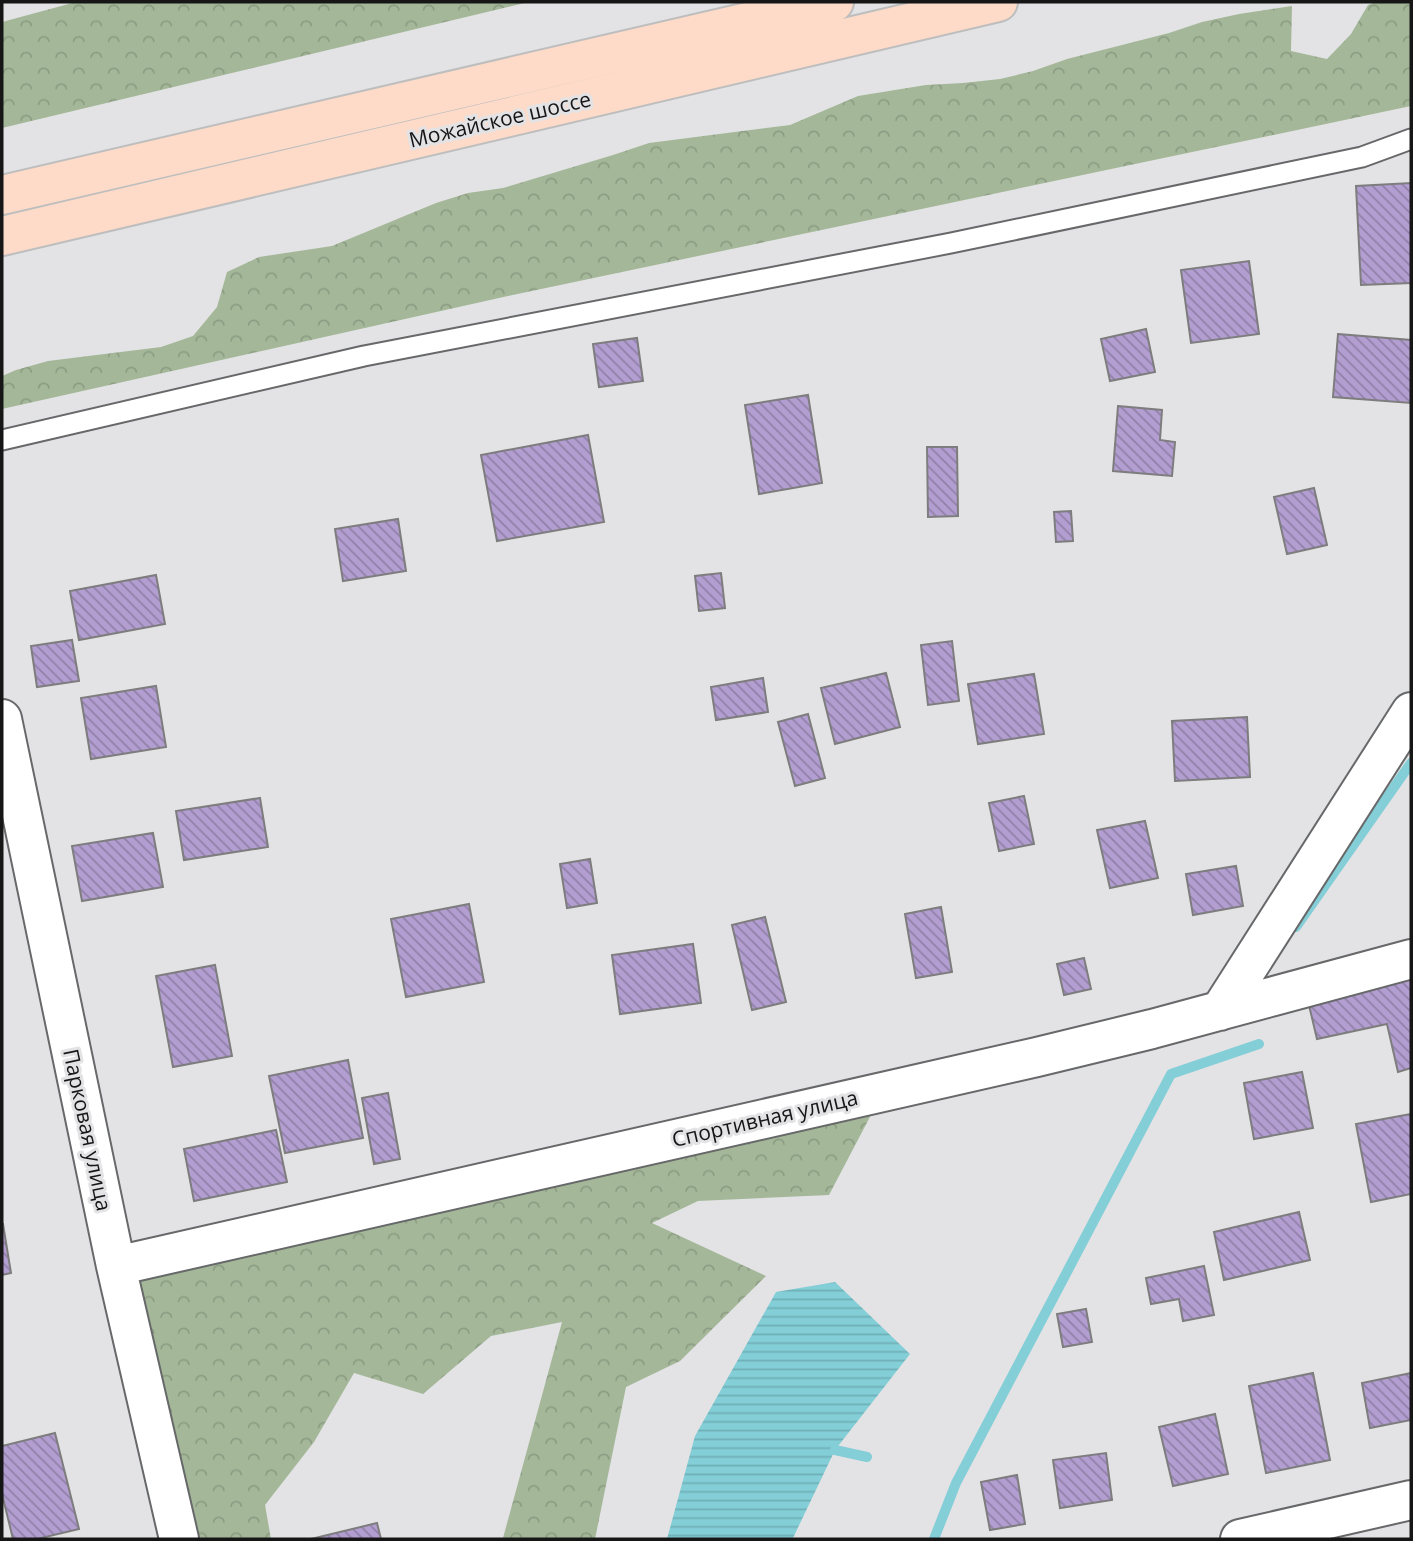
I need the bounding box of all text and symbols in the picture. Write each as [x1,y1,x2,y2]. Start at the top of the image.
street label: Можайское шоссе [406,84,594,154]
street label: Парковая улица [57,1046,119,1213]
street label: Спортивная улица [669,1083,860,1153]

